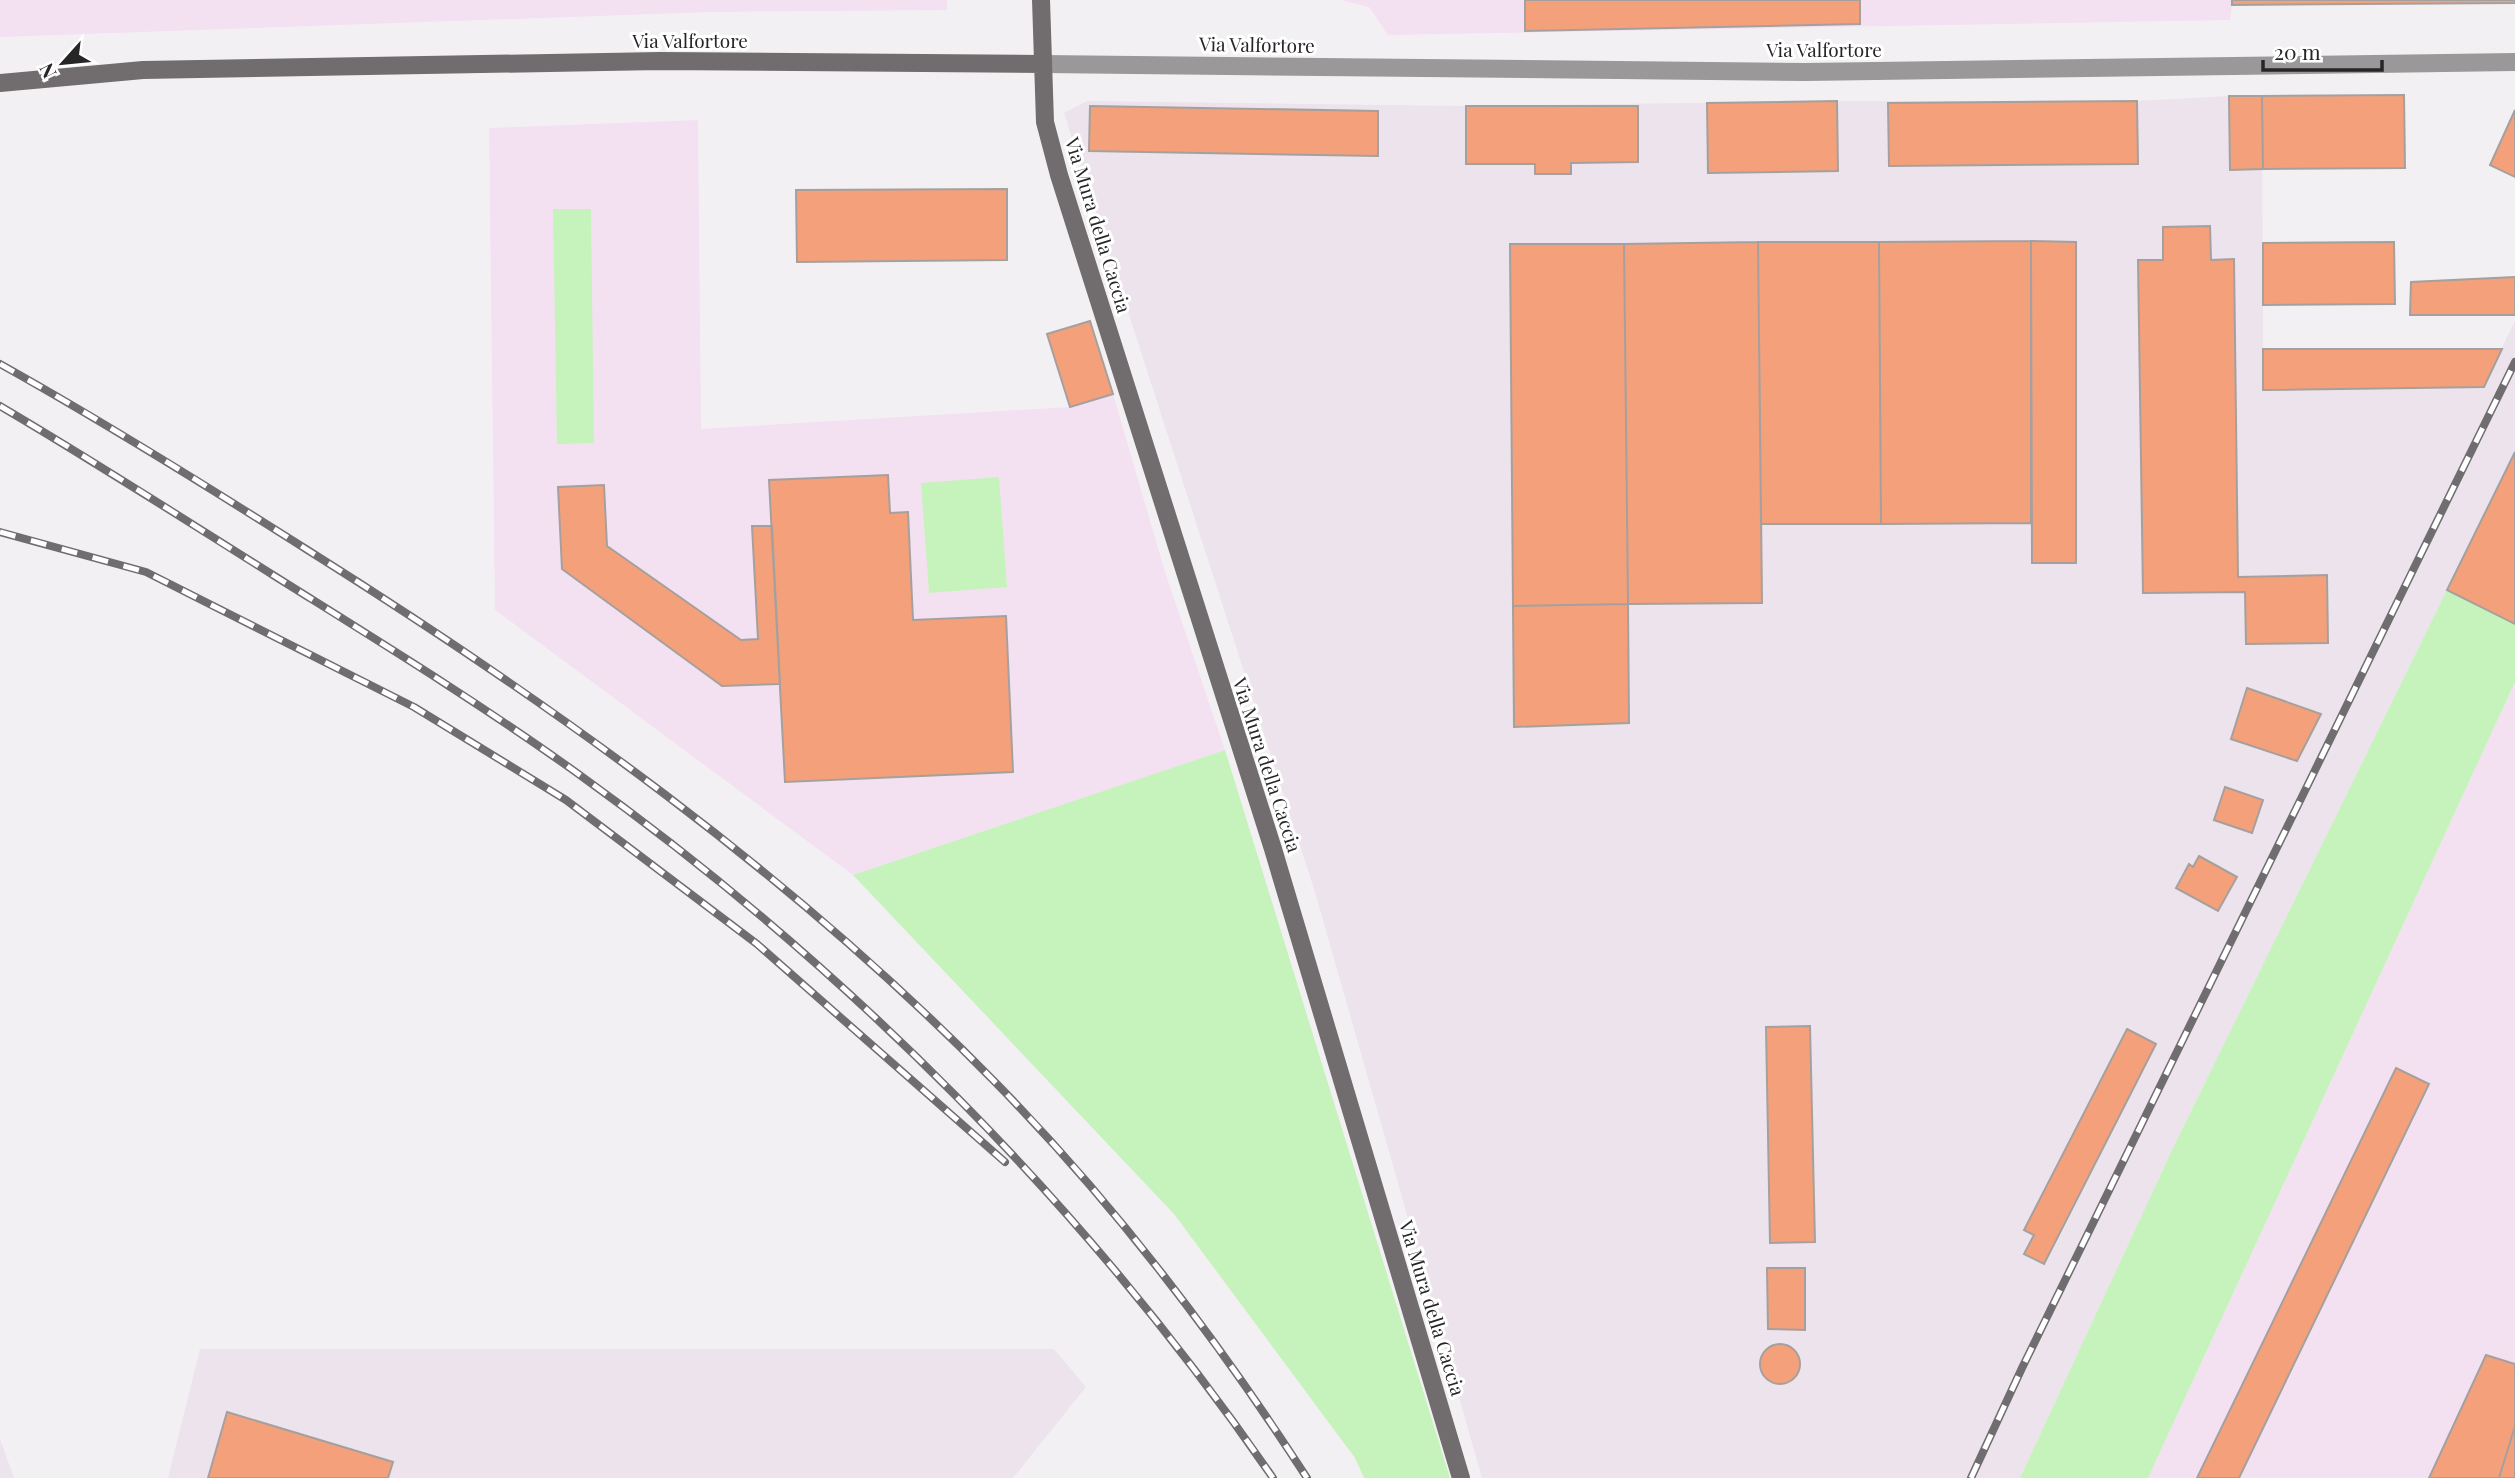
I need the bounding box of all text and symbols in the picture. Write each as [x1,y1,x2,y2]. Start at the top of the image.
street label: Via Valfortore [631,27,748,53]
north arrow [28,28,98,98]
scale bar [2263,28,2382,72]
street label: Via Valfortore [1198,30,1315,58]
street label: Via Valfortore [1765,36,1882,62]
text: 20 m [2274,37,2321,65]
text: N [32,59,62,83]
street label: Via Mura della Caccia [1060,133,1138,316]
street label: Via Mura della Caccia [1227,673,1309,856]
street label: Via Mura della Caccia [1394,1216,1472,1399]

